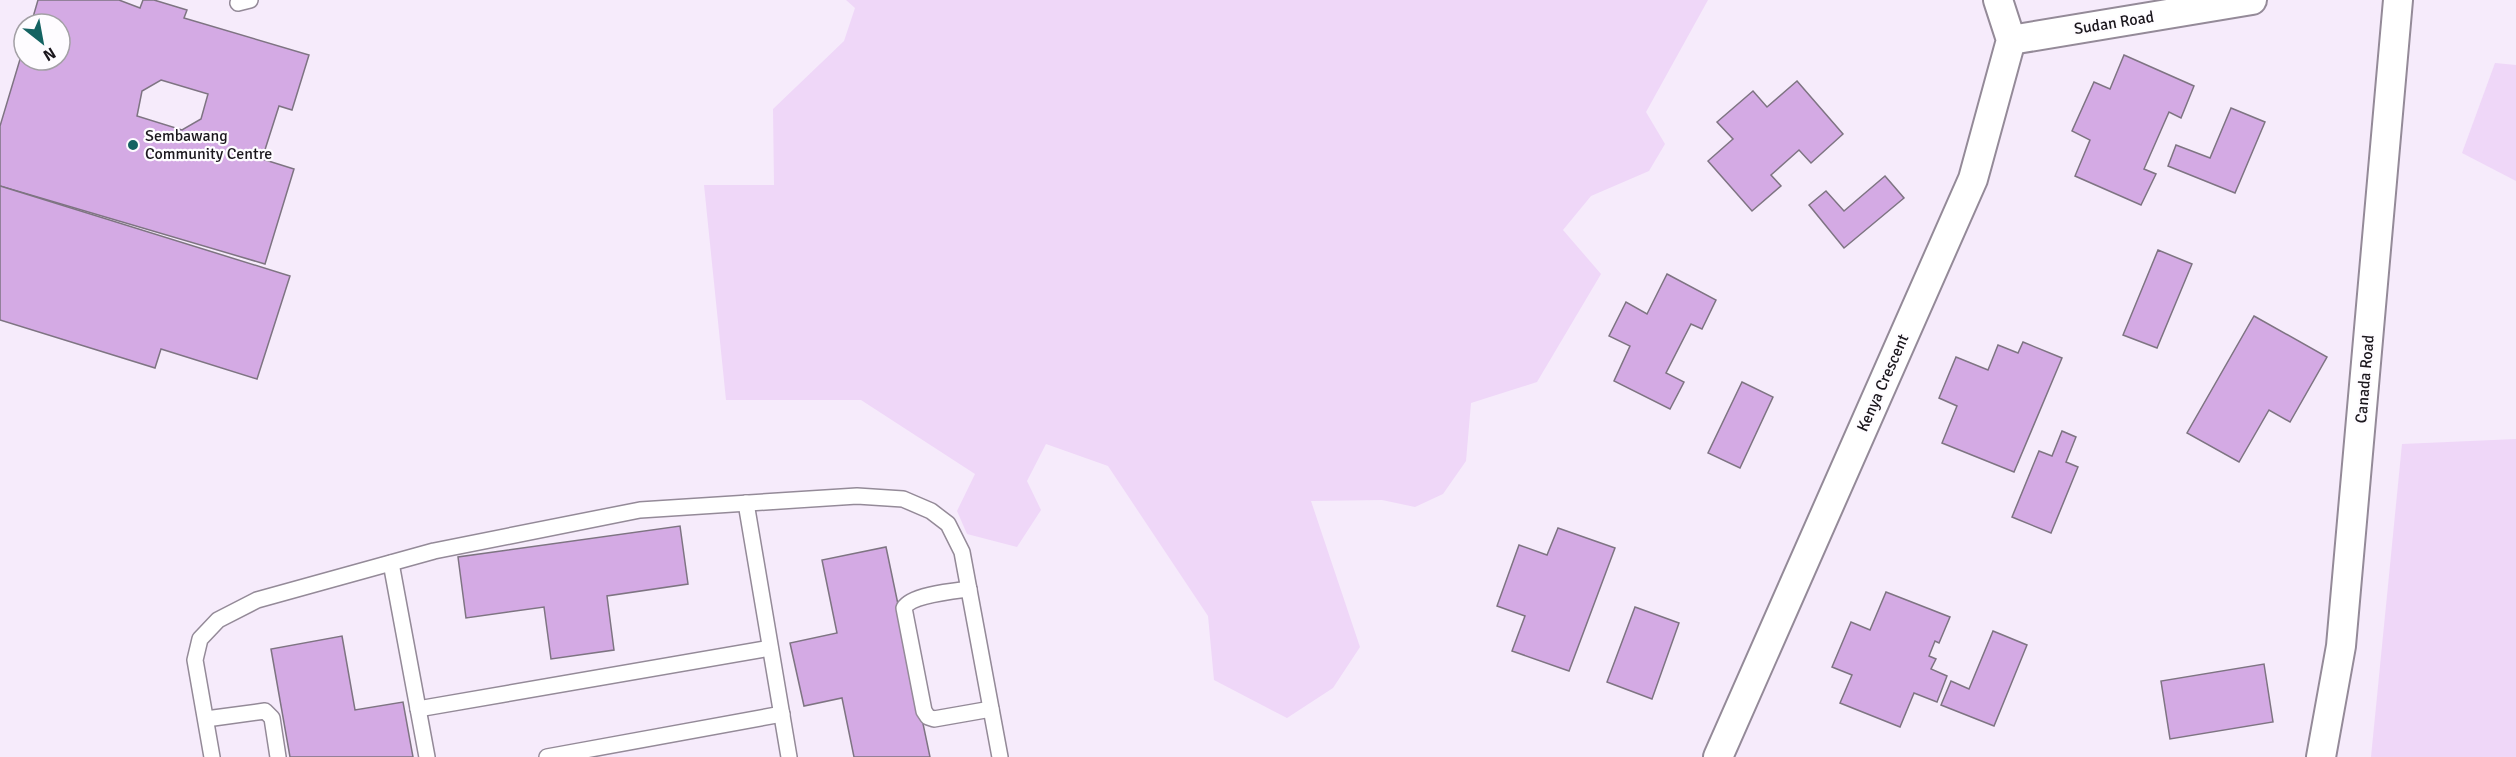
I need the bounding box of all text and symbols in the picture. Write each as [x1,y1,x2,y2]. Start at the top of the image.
street label: Sudan Road [2073,7,2155,39]
north arrow [12,12,72,72]
text: N [39,43,59,65]
place label: Sembawang Community Centre [145,126,272,164]
marker: Sembawang Community Centre [126,138,140,152]
street label: Kenya Crescent [1853,331,1914,435]
street label: Canada Road [2351,334,2379,424]

